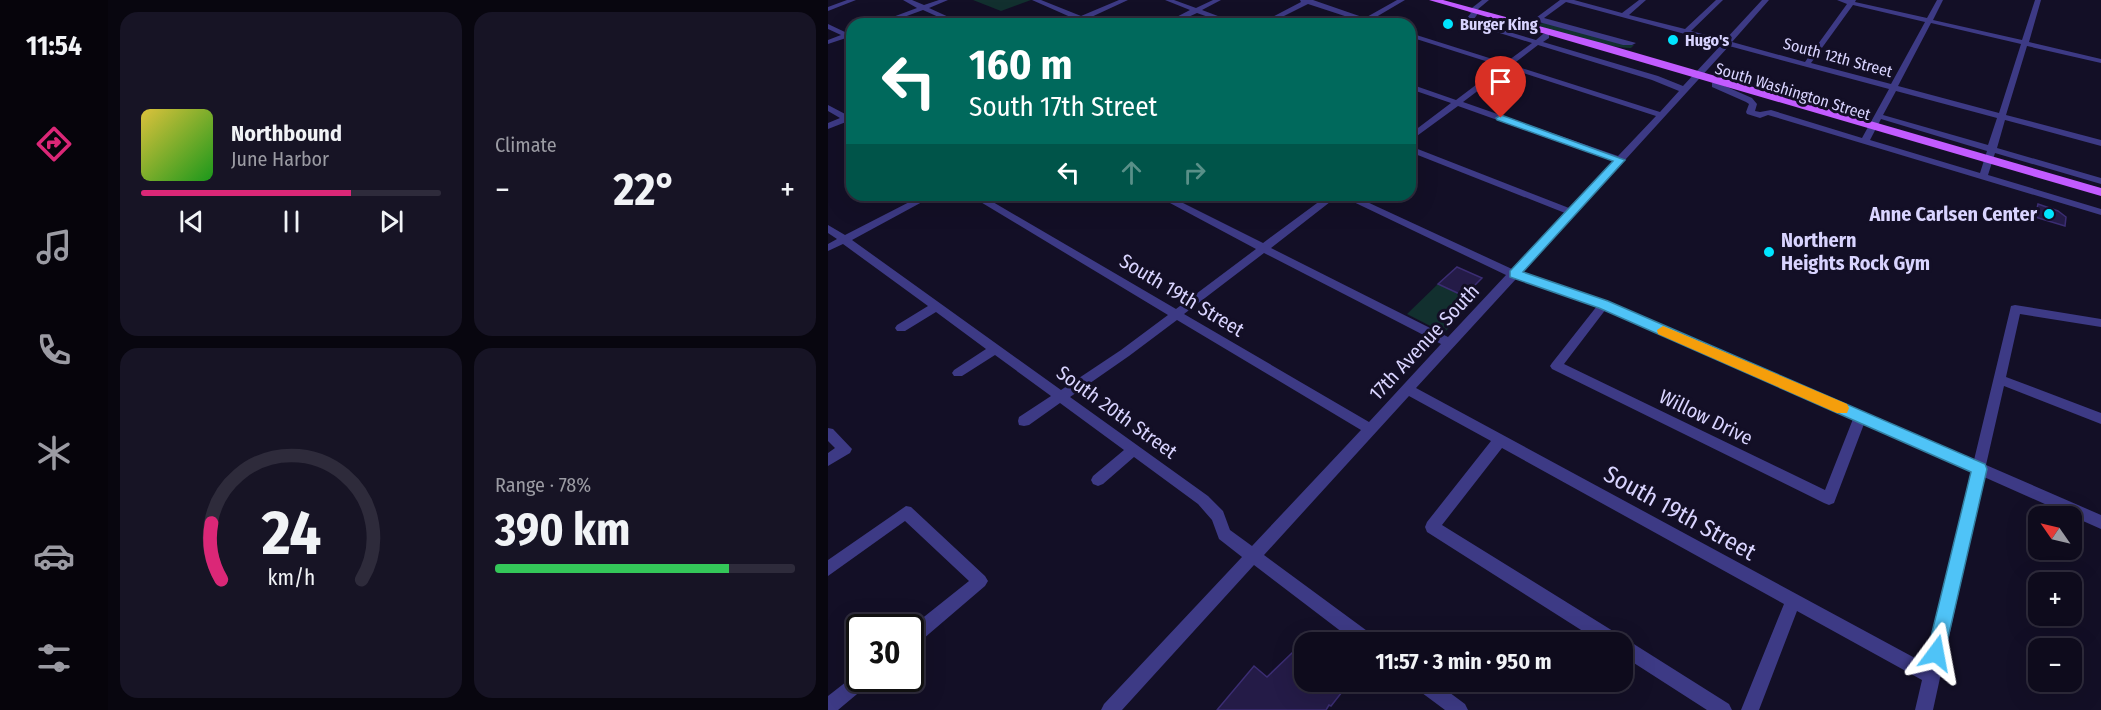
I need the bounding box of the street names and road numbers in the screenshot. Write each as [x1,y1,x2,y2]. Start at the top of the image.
street label: South 12th Street [1781,34,1895,81]
street label: South Washington Street [1713,59,1874,124]
street label: South 19th Street [1115,248,1249,342]
street label: 17th Avenue South [1364,279,1484,405]
street label: South 20th Street [1052,360,1182,464]
street label: Willow Drive [1655,384,1757,450]
street label: South 19th Street [1599,460,1761,566]

